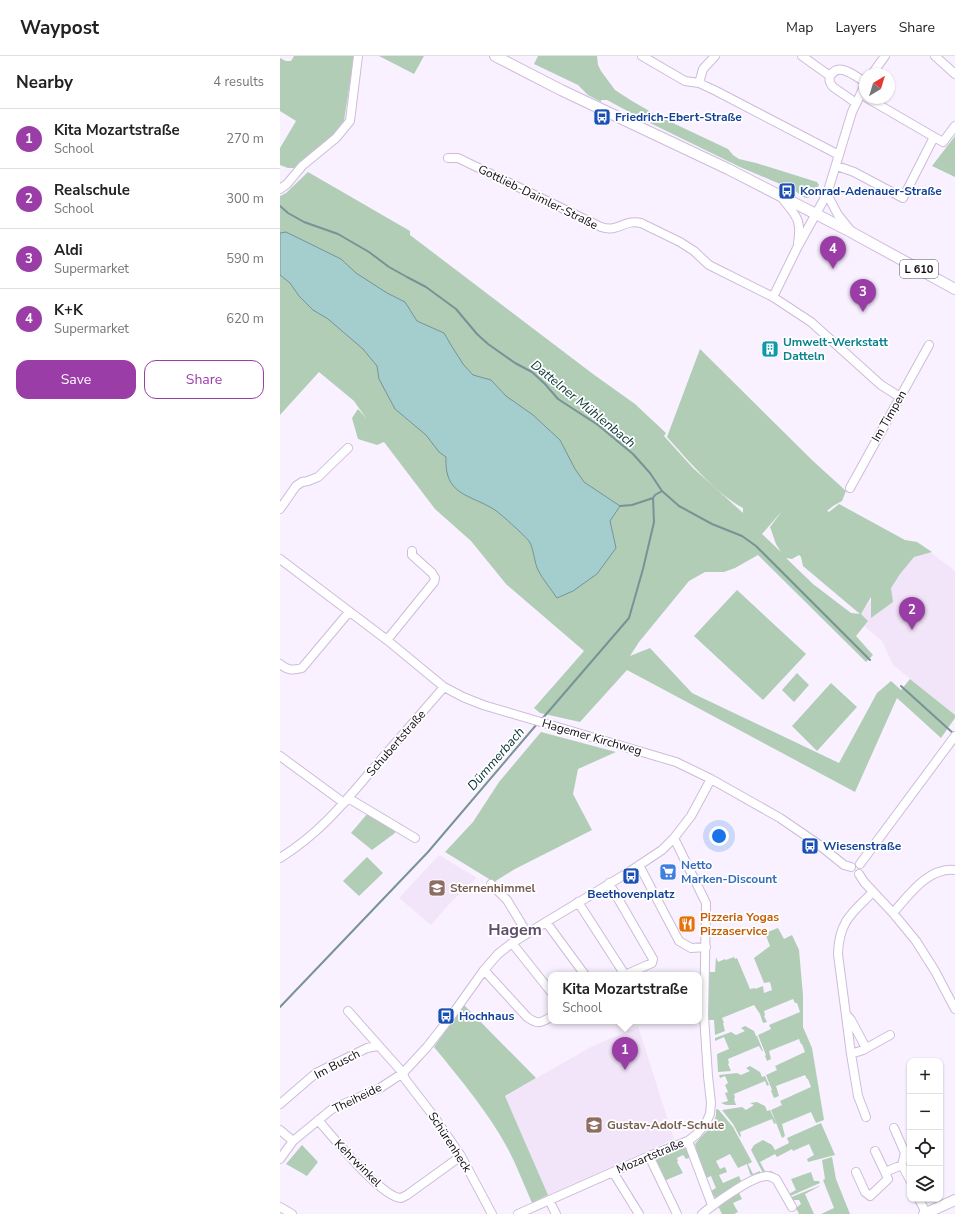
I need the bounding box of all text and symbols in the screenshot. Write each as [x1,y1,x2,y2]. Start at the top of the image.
text: Waypost [20,15,99,41]
text: Map [786,18,813,37]
text: Layers [835,18,877,37]
text: Share [899,18,935,37]
north arrow [859,68,895,104]
text: Nearby [16,71,73,94]
text: 4 results [213,73,264,91]
bus stop icon: Friedrich-Ebert-Straße [592,107,612,127]
place label: Friedrich-Ebert-Straße [615,109,742,125]
text: Kita Mozartstraße [54,120,180,140]
text: 1 [25,130,33,148]
text: 270 m [226,130,264,148]
text: School [54,140,94,158]
street label: Gottlieb-Daimler-Straße [475,161,601,233]
text: Realschule [54,180,130,200]
bus stop icon: Konrad-Adenauer-Straße [777,181,797,201]
place label: Konrad-Adenauer-Straße [800,183,942,199]
text: 2 [25,190,33,208]
text: 300 m [226,190,264,208]
text: School [54,200,94,218]
pin: 4 [820,236,846,269]
text: Aldi [54,240,83,260]
text: 3 [25,250,33,268]
text: 590 m [226,250,264,268]
text: Supermarket [54,260,129,278]
road number: L 610 [900,260,938,278]
pin: 3 [850,279,876,312]
text: K+K [54,300,83,320]
text: 4 [25,310,33,328]
text: 620 m [226,310,264,328]
text: Supermarket [54,320,129,338]
place label: Umwelt-Werkstatt Datteln [783,334,888,364]
building icon: Umwelt-Werkstatt Datteln [760,339,780,359]
water label: Dattelner Mühlenbach [527,356,639,452]
button: Save [16,360,136,399]
button: Share [144,360,264,399]
street label: Im Timpen [868,387,910,445]
pin: 2 [899,597,925,630]
street label: Schubertstraße [363,706,429,780]
street label: Hagemer Kirchweg [540,715,644,759]
water label: Dümmerbach [463,723,529,795]
your location [709,826,729,846]
bus stop icon: Wiesenstraße [800,836,820,856]
place label: Wiesenstraße [823,838,902,854]
place label: Netto Marken-Discount [681,857,777,887]
supermarket icon: Netto Marken-Discount [658,862,678,882]
bus stop icon: Beethovenplatz [621,866,641,886]
school or university icon: Sternenhimmel [427,878,447,898]
place label: Sternenhimmel [450,880,535,896]
place label: Beethovenplatz [587,886,675,902]
place label: Pizzeria Yogas Pizzaservice [700,909,779,939]
restaurant icon: Pizzeria Yogas Pizzaservice [677,914,697,934]
district label: Hagem [488,919,542,941]
popup [548,972,702,1024]
text: Kita Mozartstraße [562,979,688,999]
text: School [562,999,602,1017]
bus stop icon: Hochhaus [436,1006,456,1026]
place label: Hochhaus [459,1008,514,1024]
pin: 1 [612,1037,638,1070]
street label: Im Busch [311,1045,363,1083]
map controls [907,1058,943,1202]
button: + [907,1058,943,1094]
street label: Theiheide [330,1079,384,1117]
button: − [907,1094,943,1130]
street label: Schürenheck [425,1109,476,1176]
school or university icon: Gustav-Adolf-Schule [584,1115,604,1135]
place label: Gustav-Adolf-Schule [607,1117,725,1133]
button: locate [907,1130,943,1166]
street label: Mozartstraße [614,1135,686,1177]
street label: Kehrwinkel [331,1136,385,1190]
button: layers [907,1166,943,1202]

